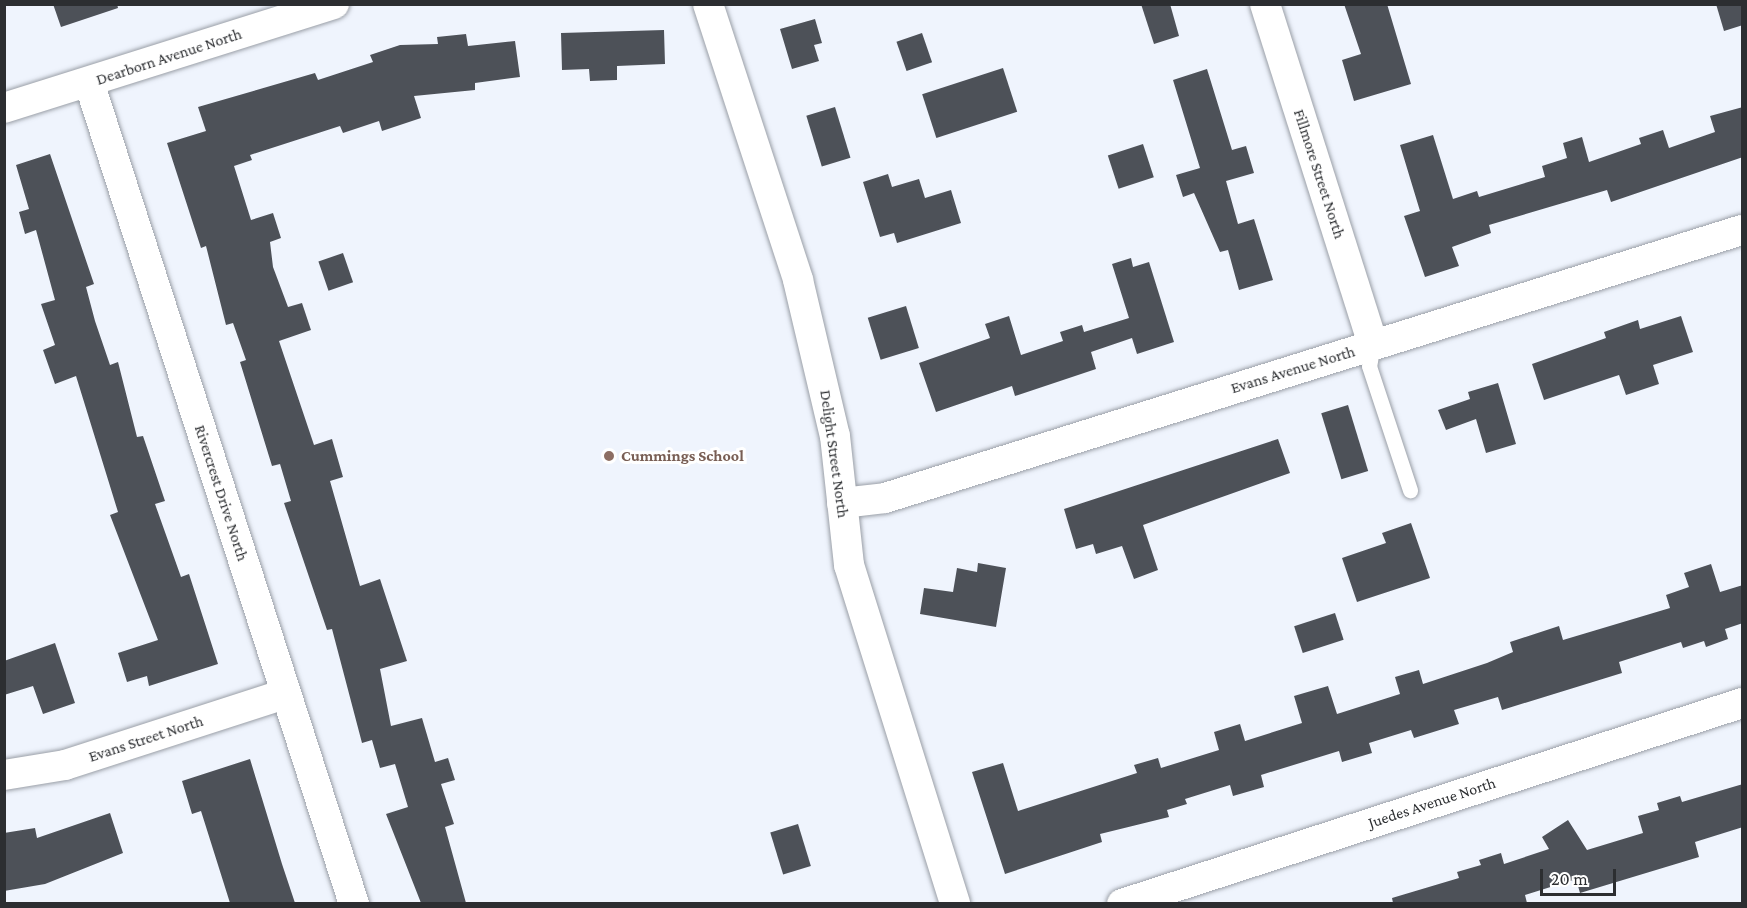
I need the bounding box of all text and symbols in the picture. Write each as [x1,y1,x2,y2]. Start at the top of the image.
street label: Dearborn Avenue North [94,24,244,90]
street label: Fillmore Street North [1289,107,1349,241]
street label: Evans Avenue North [1229,342,1357,398]
street label: Delight Street North [816,389,852,519]
street label: Rivercrest Drive North [190,423,252,563]
place label: Cummings School [621,446,744,466]
marker: Cummings School [602,449,616,463]
street label: Evans Street North [86,711,206,767]
street label: Juedes Avenue North [1366,773,1498,833]
scale bar [1543,857,1620,895]
text: 20 m [1551,869,1588,889]

